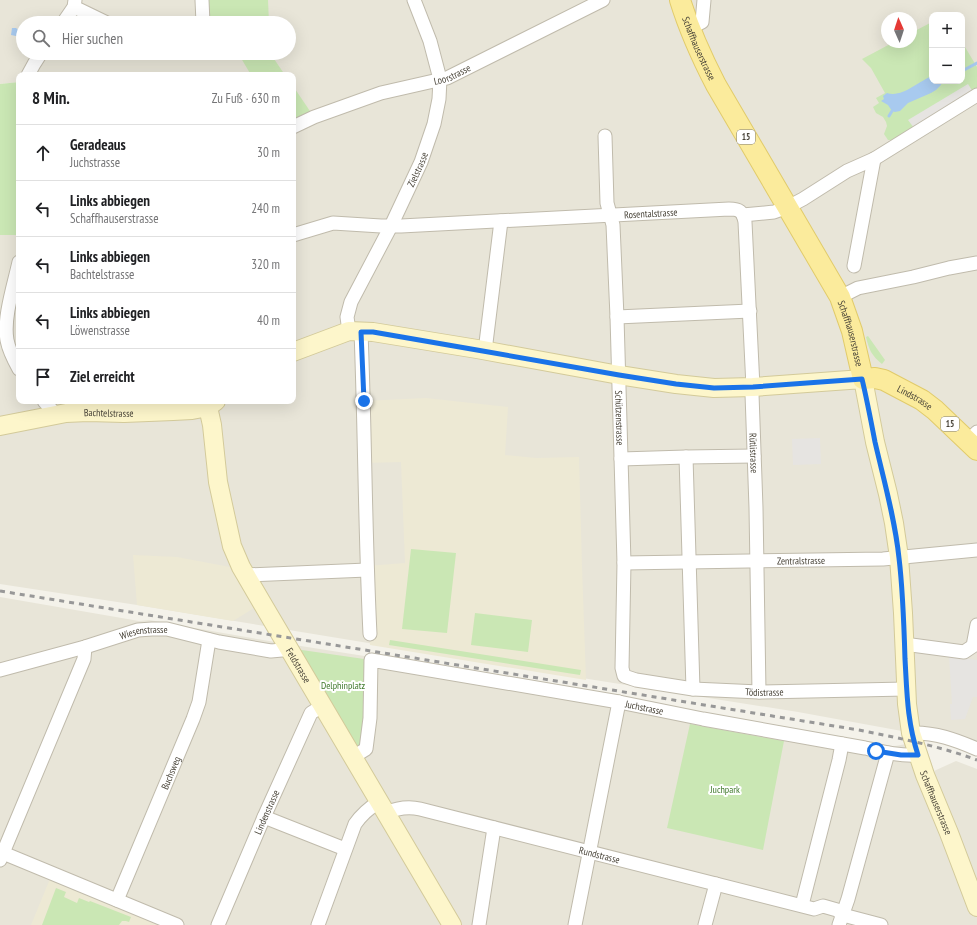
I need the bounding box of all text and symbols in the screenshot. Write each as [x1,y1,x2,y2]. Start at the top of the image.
north arrow [881,12,917,48]
map controls [929,12,965,84]
button: + [929,12,965,48]
street label: Schaffhauserstrasse [679,15,719,83]
search box [16,16,296,60]
icon: search [30,27,52,49]
text: Hier suchen [62,29,123,48]
button: − [929,48,965,84]
street label: Loorstrasse [432,61,473,88]
text: 8 Min. [32,87,70,109]
text: Zu Fuß · 630 m [212,90,280,107]
road number: 15 [737,130,755,144]
text: Geradeaus [70,135,126,154]
icon: ahead [32,142,54,164]
text: 30 m [257,144,280,161]
street label: Zielstrasse [404,150,431,189]
text: Juchstrasse [70,154,120,171]
text: Links abbiegen [70,191,150,210]
icon: left [32,198,54,220]
text: 240 m [251,200,280,217]
street label: Rosentalstrasse [624,206,678,221]
text: Schaffhauserstrasse [70,210,159,227]
text: Links abbiegen [70,247,150,266]
icon: left [32,254,54,276]
text: 320 m [251,256,280,273]
text: Bachtelstrasse [70,266,134,283]
street label: Schaffhauserstrasse [835,299,866,368]
text: Links abbiegen [70,303,150,322]
icon: left [32,310,54,332]
text: 40 m [257,312,280,329]
text: Löwenstrasse [70,322,130,339]
icon: arrive [32,366,54,388]
text: Ziel erreicht [70,367,135,386]
street label: Lindstrasse [895,382,935,413]
street label: Schützenstrasse [612,390,627,446]
route end [355,392,373,410]
street label: Bachtelstrasse [84,406,134,420]
road number: 15 [941,417,959,431]
street label: Rütlistrasse [746,433,761,473]
street label: Zentralstrasse [777,554,825,568]
street label: Wiesenstrasse [118,623,168,643]
street label: Feldstrasse [283,645,314,685]
park label: Delphinplatz [321,679,365,692]
street label: Tödistrasse [745,685,784,699]
street label: Juchstrasse [623,697,665,718]
route start [867,742,885,760]
street label: Buchsweg [158,754,184,791]
street label: Schaffhauserstrasse [917,769,955,837]
park label: Juchpark [709,783,740,796]
street label: Lindenstrasse [251,788,282,836]
street label: Rundstrasse [578,844,621,866]

